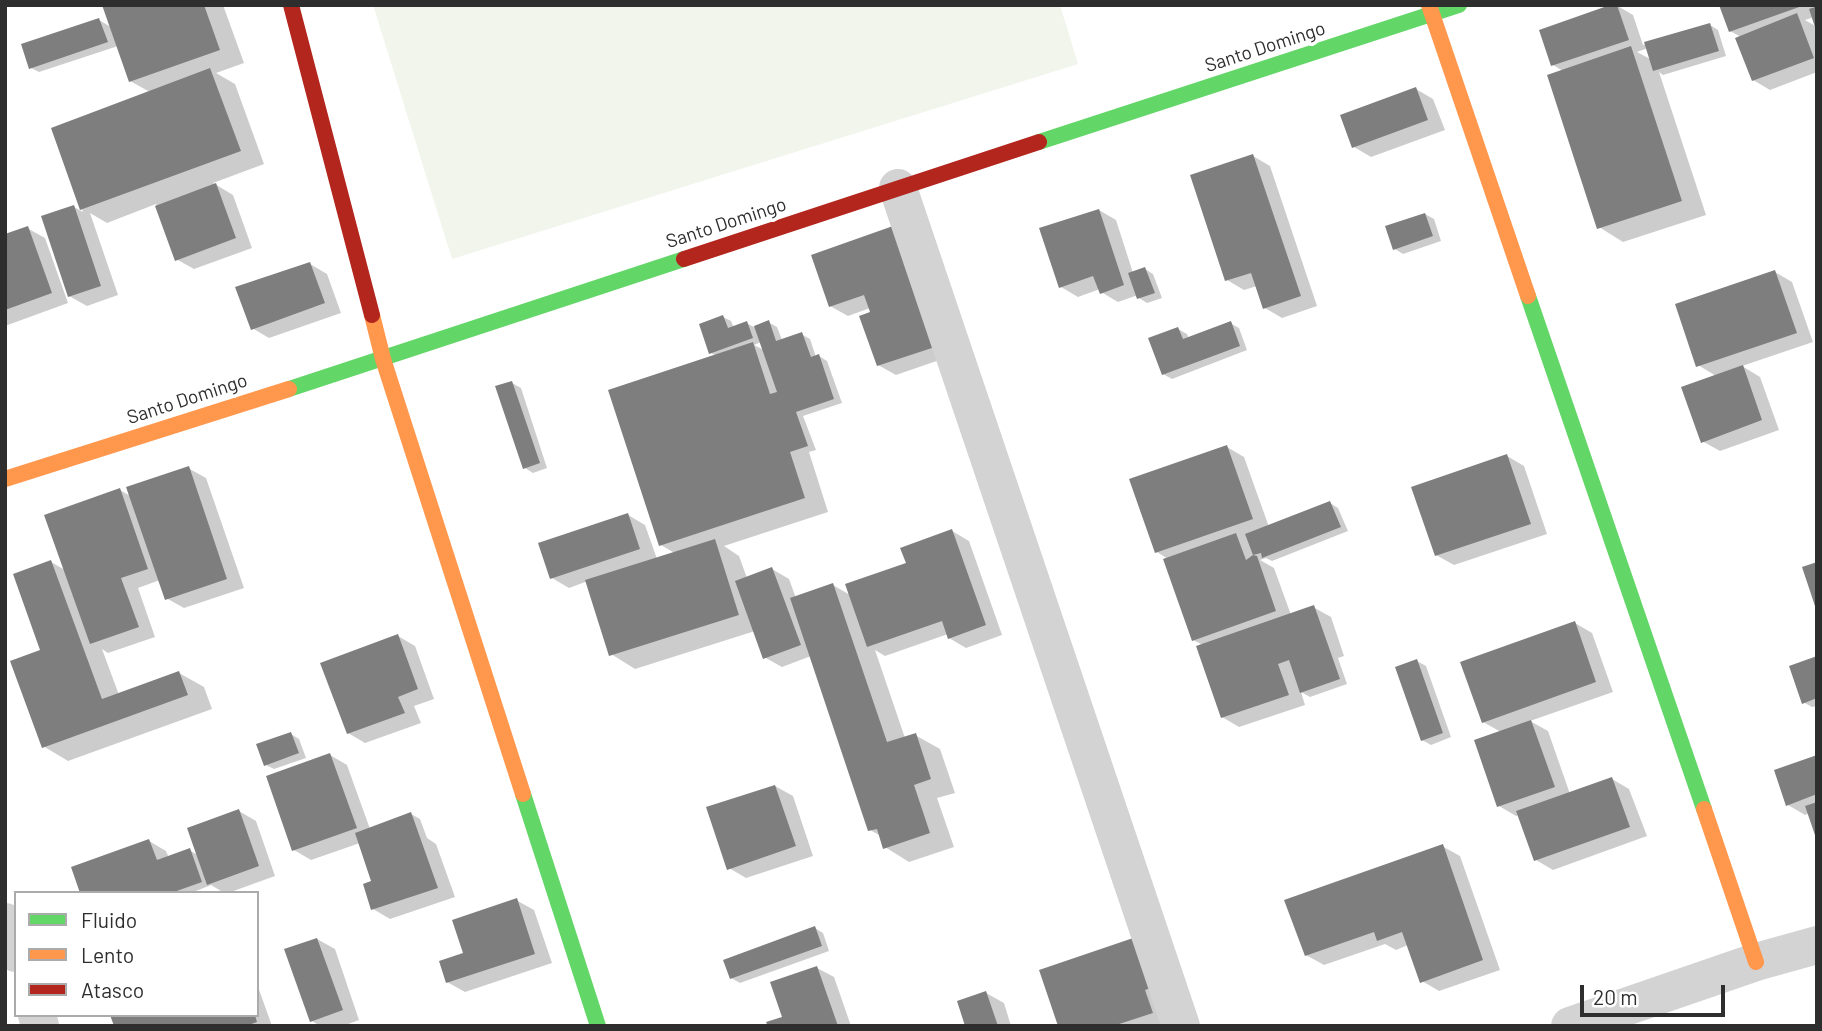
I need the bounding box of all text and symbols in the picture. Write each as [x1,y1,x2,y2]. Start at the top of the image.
street label: Santo Domingo [1202,17,1328,77]
street label: Santo Domingo [663,193,789,253]
street label: Santo Domingo [124,369,250,429]
legend [14,891,259,1017]
text: Fluido [81,907,137,932]
text: Lento [81,942,134,967]
scale bar [1584,972,1729,1016]
text: Atasco [81,977,144,1002]
text: 20 m [1593,984,1638,1009]

